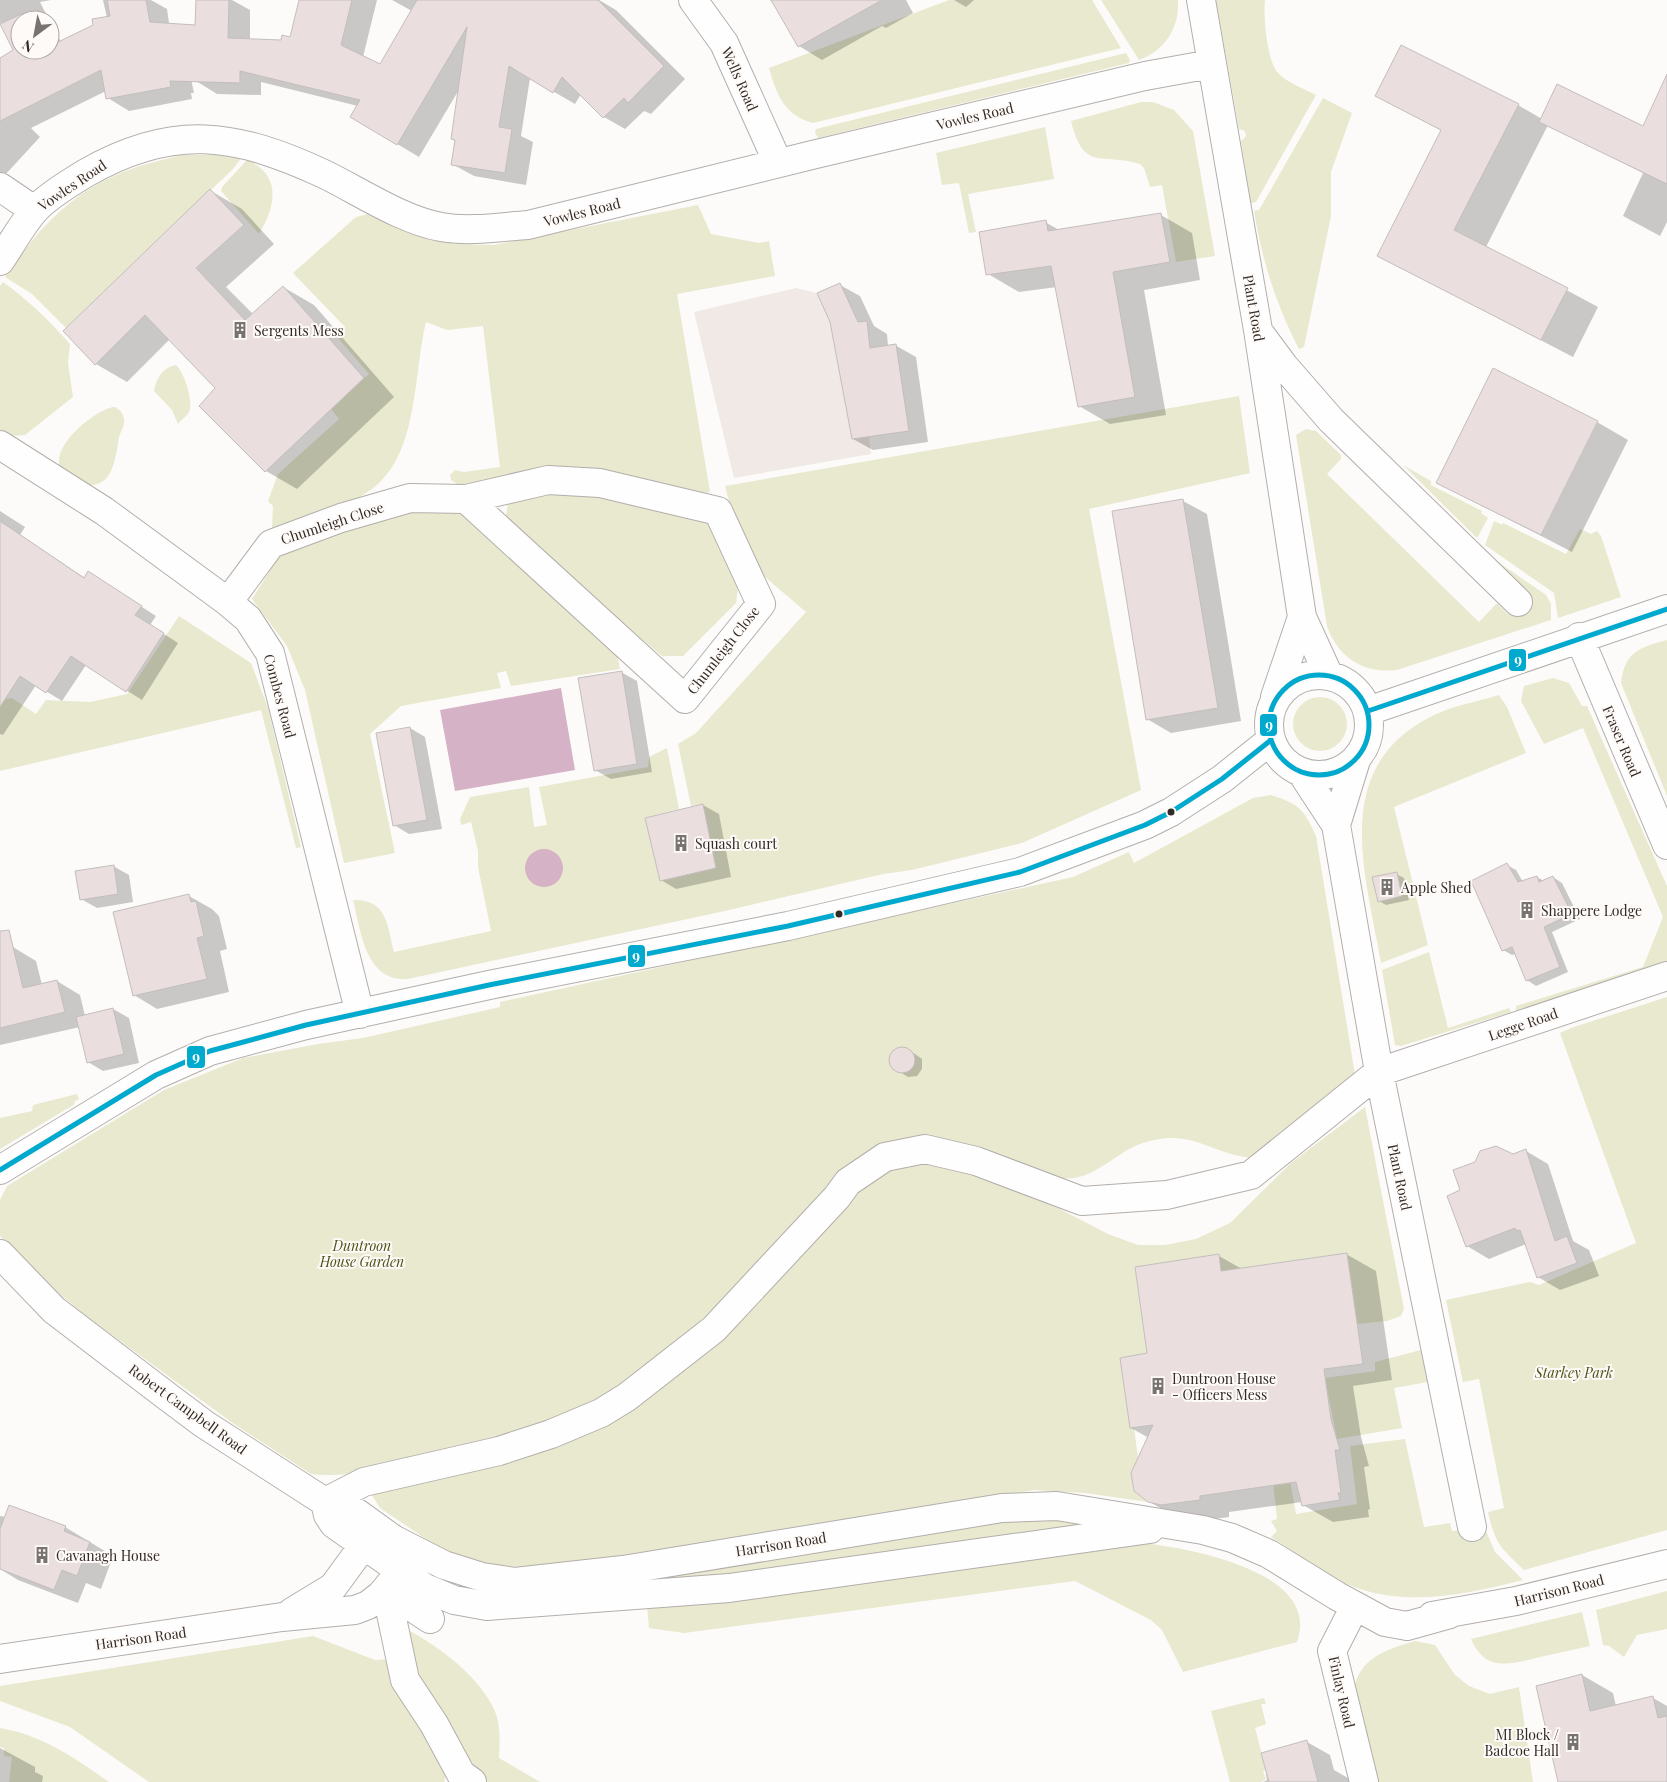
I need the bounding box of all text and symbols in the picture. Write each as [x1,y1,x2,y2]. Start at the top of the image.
north arrow [10,10,60,60]
text: N [19,36,37,57]
street label: Wells Road [717,43,763,114]
street label: Vowles Road [934,98,1015,134]
street label: Vowles Road [33,155,110,215]
street label: Vowles Road [541,193,622,231]
street label: Plant Road [1239,273,1269,343]
building icon: Sergents Mess [230,320,250,340]
place label: Sergents Mess [254,321,344,340]
street label: Chumleigh Close [278,497,386,549]
street label: Chumleigh Close [683,602,763,698]
line badge: 9 [1508,648,1527,672]
text: 9 [1514,650,1522,669]
street label: Combes Road [260,652,300,740]
street label: Fraser Road [1598,702,1646,780]
line badge: 9 [1259,713,1278,737]
text: 9 [1265,715,1273,734]
unlabelled marker [1166,807,1176,817]
building icon: Squash court [671,833,691,853]
place label: Squash court [695,834,778,853]
building icon: Apple Shed [1377,877,1397,897]
place label: Apple Shed [1400,878,1472,897]
building icon: Shappere Lodge [1517,900,1537,920]
place label: Shappere Lodge [1541,901,1642,920]
unlabelled marker [834,909,844,919]
line badge: 9 [627,944,646,968]
text: 9 [632,946,640,965]
street label: Legge Road [1486,1003,1560,1045]
line badge: 9 [186,1045,206,1069]
text: 9 [192,1047,200,1066]
street label: Plant Road [1384,1142,1416,1212]
park label: Duntroon House Garden [319,1236,404,1271]
street label: Robert Campbell Road [125,1360,251,1458]
park label: Starkey Park [1534,1363,1613,1382]
place label: Duntroon House - Officers Mess [1172,1369,1276,1404]
building icon: Duntroon House - Officers Mess [1148,1376,1168,1396]
street label: Harrison Road [734,1527,828,1561]
building icon: Cavanagh House [32,1545,52,1565]
place label: Cavanagh House [56,1546,160,1565]
street label: Harrison Road [1512,1570,1606,1610]
street label: Harrison Road [94,1622,188,1654]
street label: Finlay Road [1324,1654,1360,1730]
place label: MI Block / Badcoe Hall [1485,1725,1559,1760]
building icon: MI Block / Badcoe Hall [1563,1732,1583,1752]

